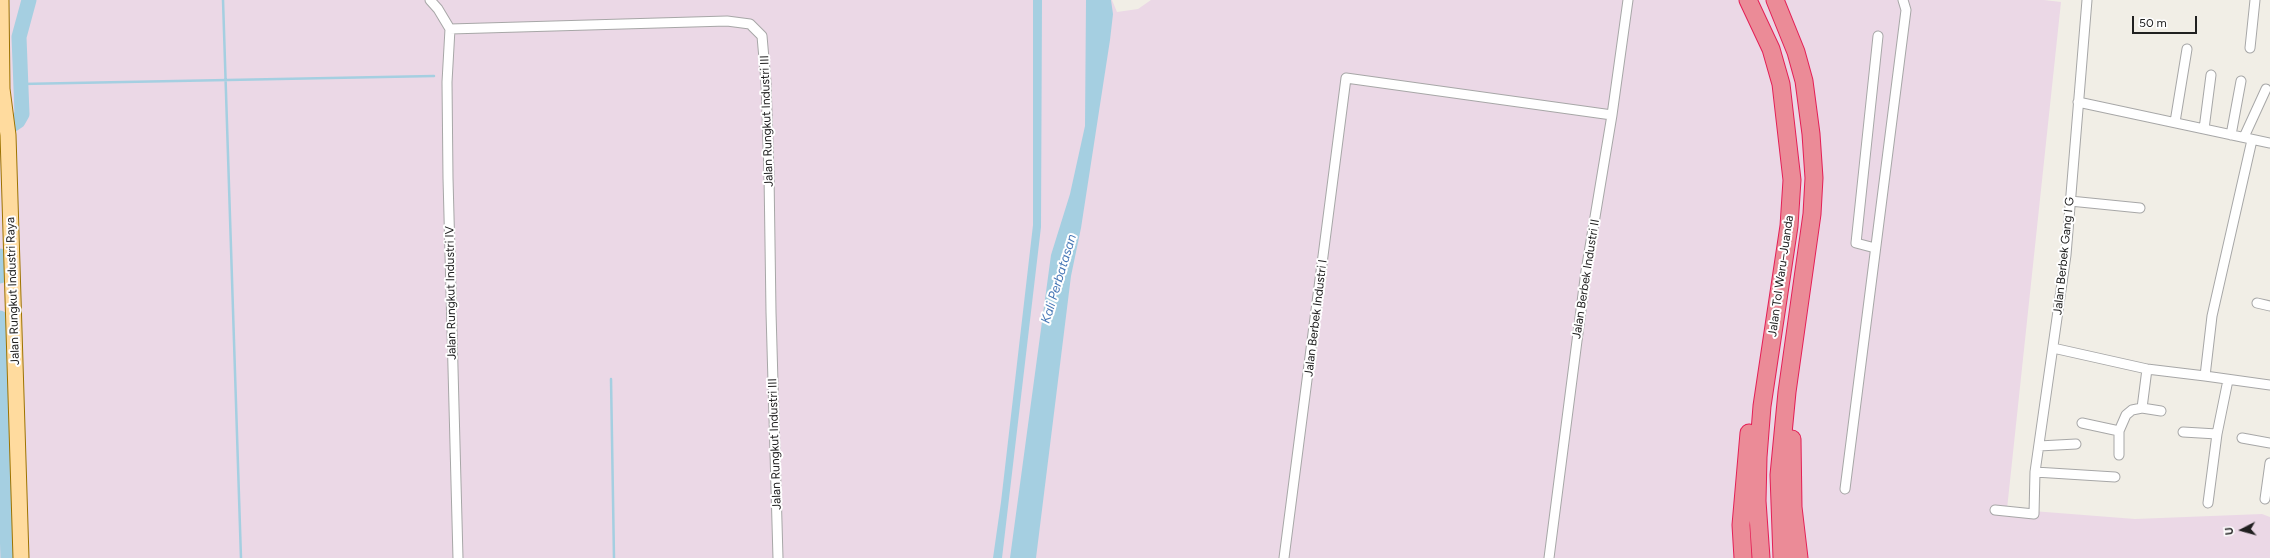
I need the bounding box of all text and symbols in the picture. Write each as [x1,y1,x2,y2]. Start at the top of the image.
scale bar [2134,8,2199,34]
text: 50 m [2139,16,2167,30]
street label: Jalan Rungkut Industri III [758,55,776,187]
street label: Jalan Berbek Gang I G [2051,196,2077,316]
street label: Jalan Tol Waru–Juanda [1765,214,1797,338]
street label: Jalan Rungkut Industri Raya [3,217,23,365]
street label: Jalan Berbek Industri II [1569,218,1603,340]
street label: Jalan Rungkut Industri IV [443,226,459,360]
water label: Kali Perbatasan [1038,233,1080,325]
street label: Jalan Berbek Industri I [1302,259,1330,377]
street label: Jalan Rungkut Industri III [766,378,784,510]
north arrow [2222,510,2262,550]
text: U [2223,527,2236,536]

